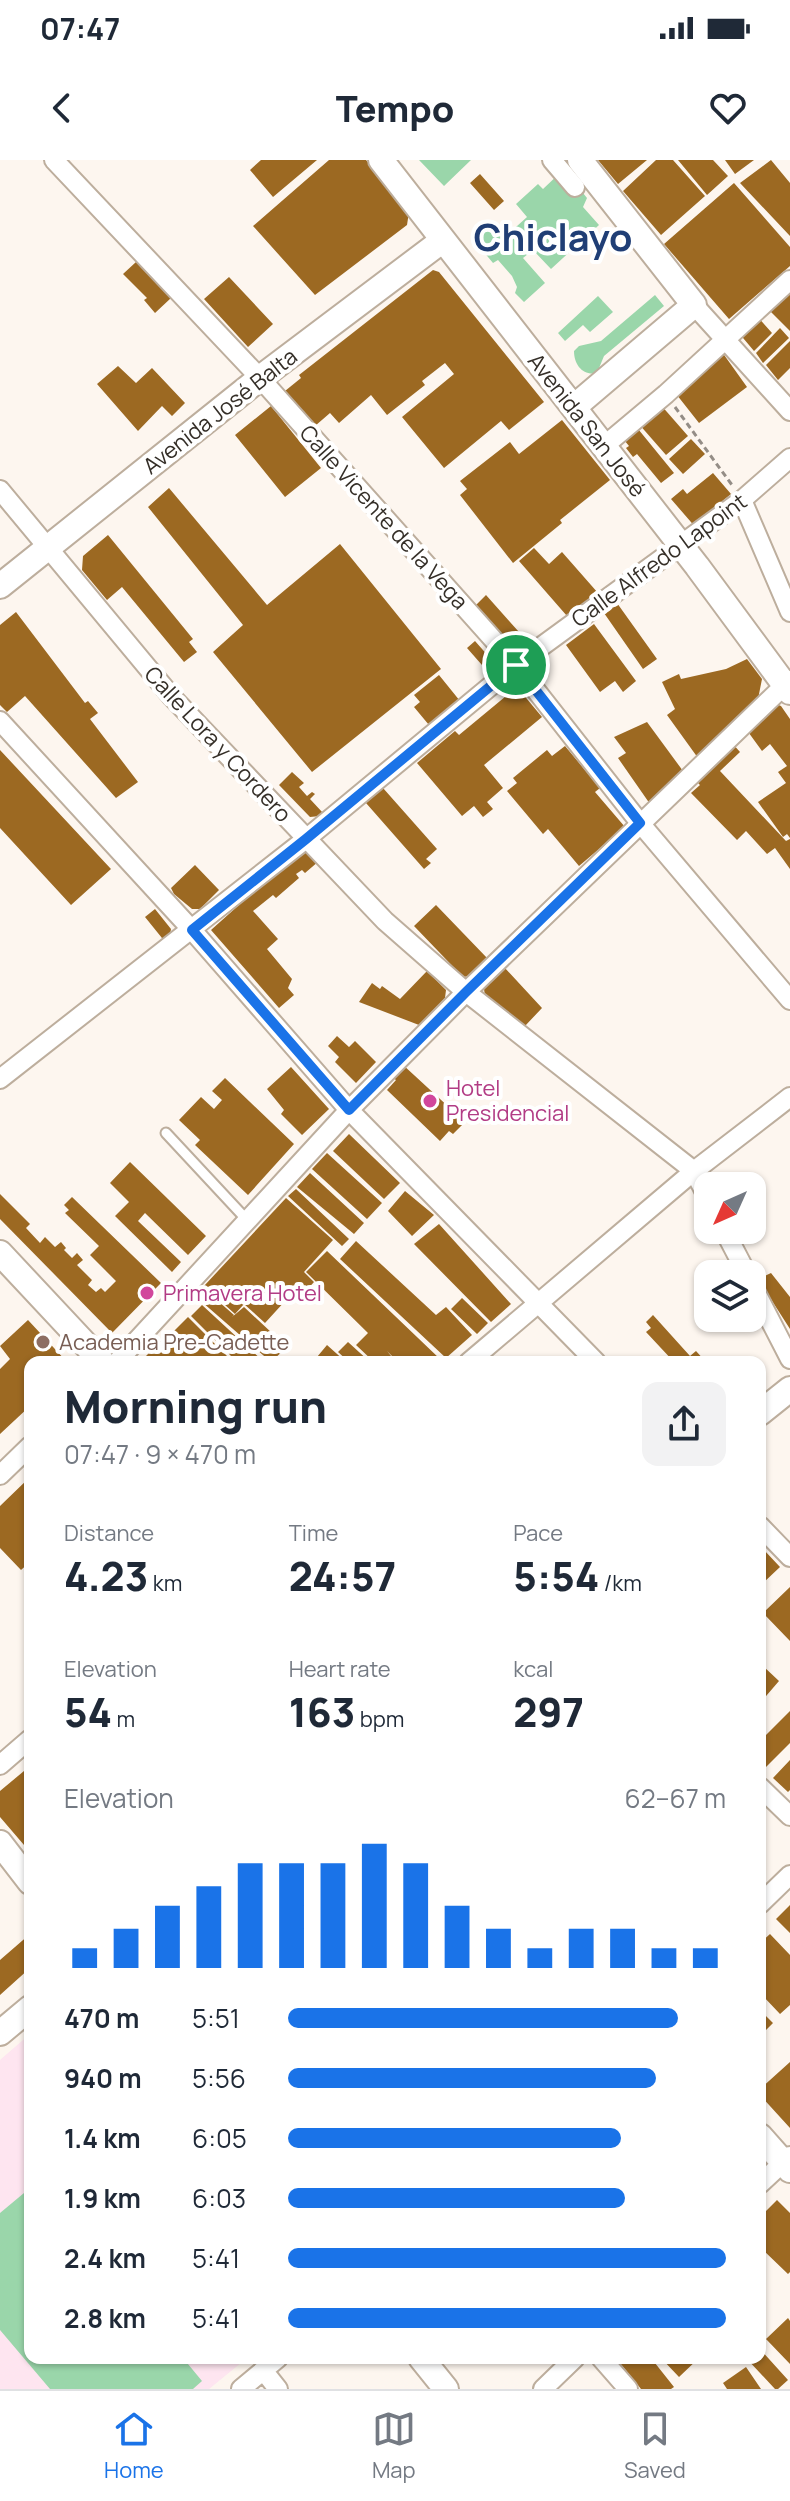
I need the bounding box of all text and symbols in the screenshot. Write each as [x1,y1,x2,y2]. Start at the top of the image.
text: 07:47 [40,8,120,49]
text: Tempo [336,84,454,133]
icon: back [40,86,84,130]
icon: heart [706,86,750,130]
district label: Chiclayo [473,210,633,262]
street label: Avenida José Balta [137,341,303,481]
street label: Avenida San José [521,347,653,503]
street label: Calle Vicente de la Vega [293,418,475,616]
street label: Calle Alfredo Lapoint [565,486,753,634]
pin [482,631,550,699]
icon: arrive [494,643,538,687]
street label: Calle Lora y Cordero [138,660,298,828]
place label: Hotel Presidencial [446,1073,569,1128]
marker: Hotel Presidencial [421,1092,439,1110]
north arrow [694,1172,766,1244]
map controls [694,1172,766,1332]
button: layers [694,1260,766,1332]
place label: Primavera Hotel [163,1278,322,1308]
marker: Primavera Hotel [138,1284,156,1302]
place label: Academia Pre-Cadette [59,1327,290,1357]
marker: Academia Pre-Cadette [34,1333,52,1351]
text: Morning run [64,1376,327,1436]
button: share [642,1382,726,1466]
text: 07:47 · 9 × 470 m [64,1436,256,1472]
text: Distance [64,1518,154,1548]
text: Time [289,1518,338,1548]
text: Pace [513,1518,563,1548]
text: 4.23 [64,1548,148,1603]
text: 24:57 [289,1548,396,1603]
text: 5:54 [513,1548,599,1603]
text: km [148,1568,182,1598]
text: /km [599,1568,642,1598]
text: Elevation [64,1654,157,1684]
text: Heart rate [289,1654,391,1684]
text: kcal [513,1654,553,1684]
text: 54 [64,1684,112,1739]
text: 163 [289,1684,355,1739]
text: 297 [513,1684,584,1739]
text: m [112,1704,135,1734]
text: bpm [355,1704,404,1734]
text: Elevation [64,1780,174,1816]
text: 62–67 m [625,1780,726,1816]
text: 470 m [64,2000,139,2036]
text: 5:51 [192,2000,240,2036]
text: 940 m [64,2060,142,2096]
text: 5:56 [192,2060,246,2096]
text: 1.4 km [64,2120,141,2156]
text: 6:05 [192,2120,247,2156]
text: 1.9 km [64,2180,141,2216]
text: 6:03 [192,2180,246,2216]
text: 2.4 km [64,2240,146,2276]
text: 5:41 [192,2240,240,2276]
text: 2.8 km [64,2300,146,2336]
text: 5:41 [192,2300,240,2336]
tab: Home [104,2407,164,2485]
tab: Map [372,2407,416,2485]
tab: Saved [624,2407,686,2485]

